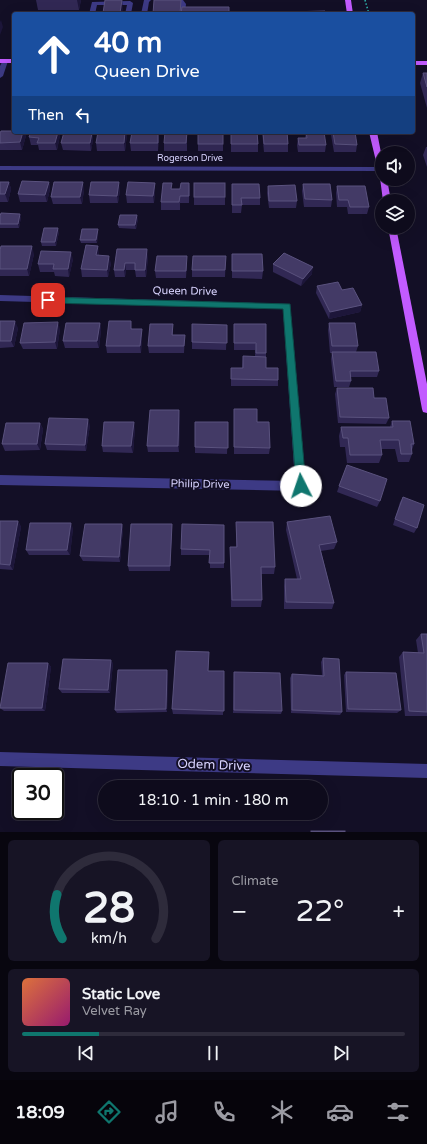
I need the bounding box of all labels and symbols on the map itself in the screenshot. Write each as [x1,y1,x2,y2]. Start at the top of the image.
street label: Rogerson Drive [157,153,223,164]
pin [31,283,65,317]
street label: Queen Drive [153,284,217,298]
position arrow [280,465,322,507]
street label: Philip Drive [170,477,230,491]
street label: Odem Drive [177,756,251,774]
speed limit sign: 30 [12,768,64,820]

